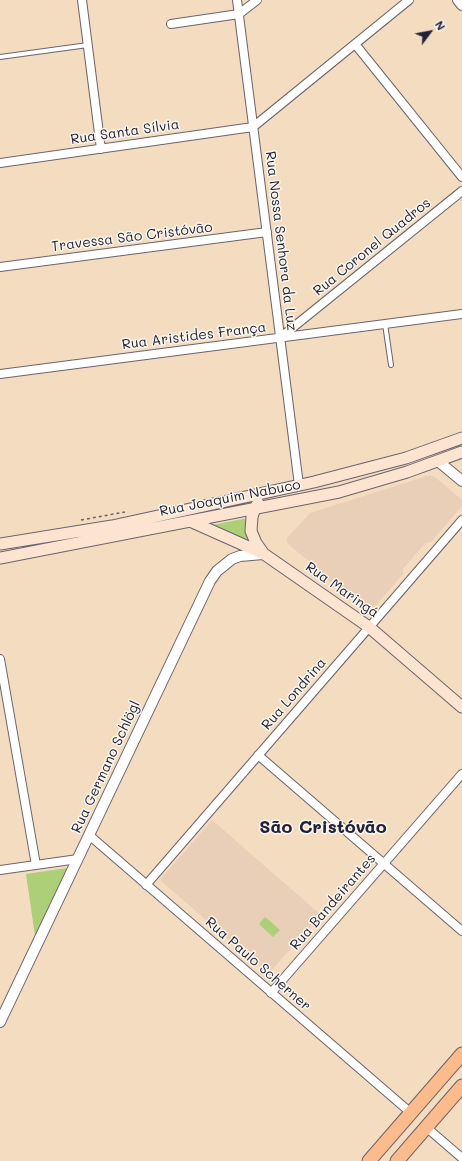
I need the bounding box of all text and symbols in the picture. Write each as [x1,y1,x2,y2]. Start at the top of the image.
north arrow [410,12,450,52]
text: N [432,18,449,33]
street label: Rua Santa Sílvia [69,116,181,148]
street label: Rua Nossa Senhora da Luz [262,150,300,332]
street label: Rua Coronel Quadros [310,194,434,300]
street label: Travessa São Cristóvão [50,219,214,255]
street label: Rua Aristides França [121,319,267,353]
street label: Rua Joaquim Nabuco [158,476,302,520]
street label: Rua Maringá [302,559,382,621]
street label: Rua Londrina [258,655,330,733]
street label: Rua Germano Schlögl [68,698,144,836]
district label: São Cristóvão [259,816,387,838]
street label: Rua Bandeirantes [287,850,379,954]
street label: Rua Paulo Scherner [202,914,314,1014]

